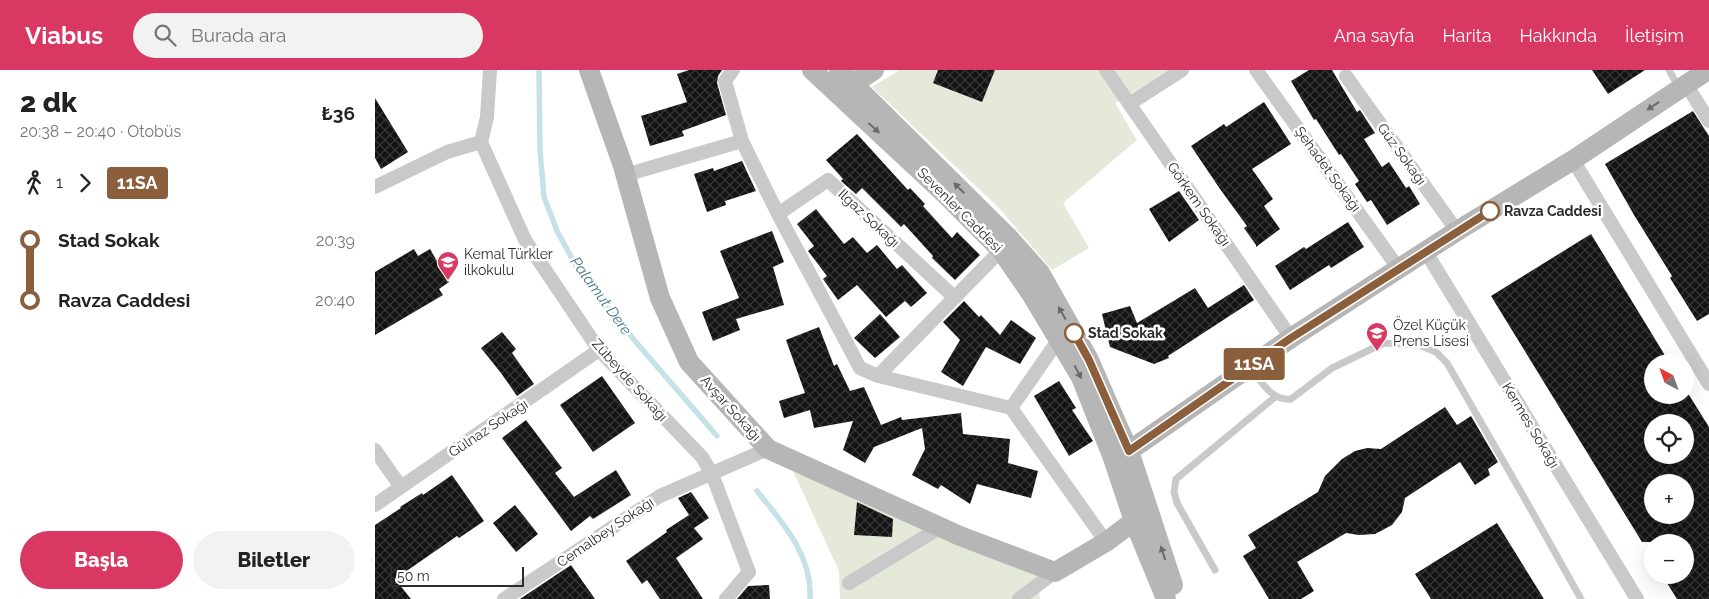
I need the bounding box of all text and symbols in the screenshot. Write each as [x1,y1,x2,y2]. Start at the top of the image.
search box [133,13,483,58]
text: Viabus [25,21,103,50]
icon: search [151,21,179,49]
text: Burada ara [191,24,286,46]
text: Ana sayfa [1334,25,1414,46]
text: Harita [1442,25,1492,46]
text: Hakkında [1520,25,1597,46]
text: İletişim [1625,25,1684,46]
text: 2 dk [20,86,77,119]
one-way arrow [1646,101,1659,111]
text: ₺36 [322,102,355,124]
street label: Güz Sokağı [1374,120,1430,188]
text: 20:38 – 20:40 · Otobüs [20,122,181,141]
one-way arrow [868,122,880,134]
street label: Şehadet Sokağı [1292,123,1364,215]
street label: Görkem Sokağı [1164,159,1234,249]
street label: Sevenler Caddesi [914,164,1006,256]
icon: walk [20,169,48,197]
icon: forward [71,169,99,197]
text: 11SA [117,172,158,193]
text: 1 [56,173,63,192]
one-way arrow [954,182,966,194]
street label: Ilgaz Sokağı [835,186,903,250]
marker: Ravza Caddesi [1480,201,1500,221]
place label: Ravza Caddesi [1504,203,1602,219]
text: Stad Sokak [58,229,160,251]
text: 20:39 [316,231,355,250]
place label: Kemal Türkler ilkokulu [464,246,553,278]
school or university icon: Kemal Türkler ilkokulu [436,250,460,281]
water label: Palamut Dere [567,253,635,339]
text: Ravza Caddesi [58,289,190,311]
text: 20:40 [315,291,355,310]
one-way arrow [1058,306,1067,319]
place label: Özel Küçük Prens Lisesi [1393,315,1469,349]
school or university icon: Özel Küçük Prens Lisesi [1365,321,1389,352]
marker: Stad Sokak [1064,323,1084,343]
place label: Stad Sokak [1088,325,1163,341]
street label: Zübeyde Sokağı [589,336,671,424]
line badge: 11SA [1219,348,1289,380]
text: 11SA [1234,353,1274,374]
north arrow [1644,354,1694,404]
map controls [1644,354,1694,584]
one-way arrow [1074,365,1082,379]
street label: Avşar Sokağı [697,372,765,444]
street label: Kermes Sokağı [1499,379,1563,471]
street label: Gülnaz Sokağı [445,396,531,460]
button: locate [1644,414,1694,464]
button: + [1644,474,1694,524]
street label: Cemalbey Sokağı [554,494,656,570]
button: Başla [20,531,183,589]
button: Biletler [193,531,355,589]
button: − [1644,534,1694,584]
one-way arrow [1158,546,1166,561]
scale bar [390,564,524,587]
text: 50 m [397,568,430,584]

